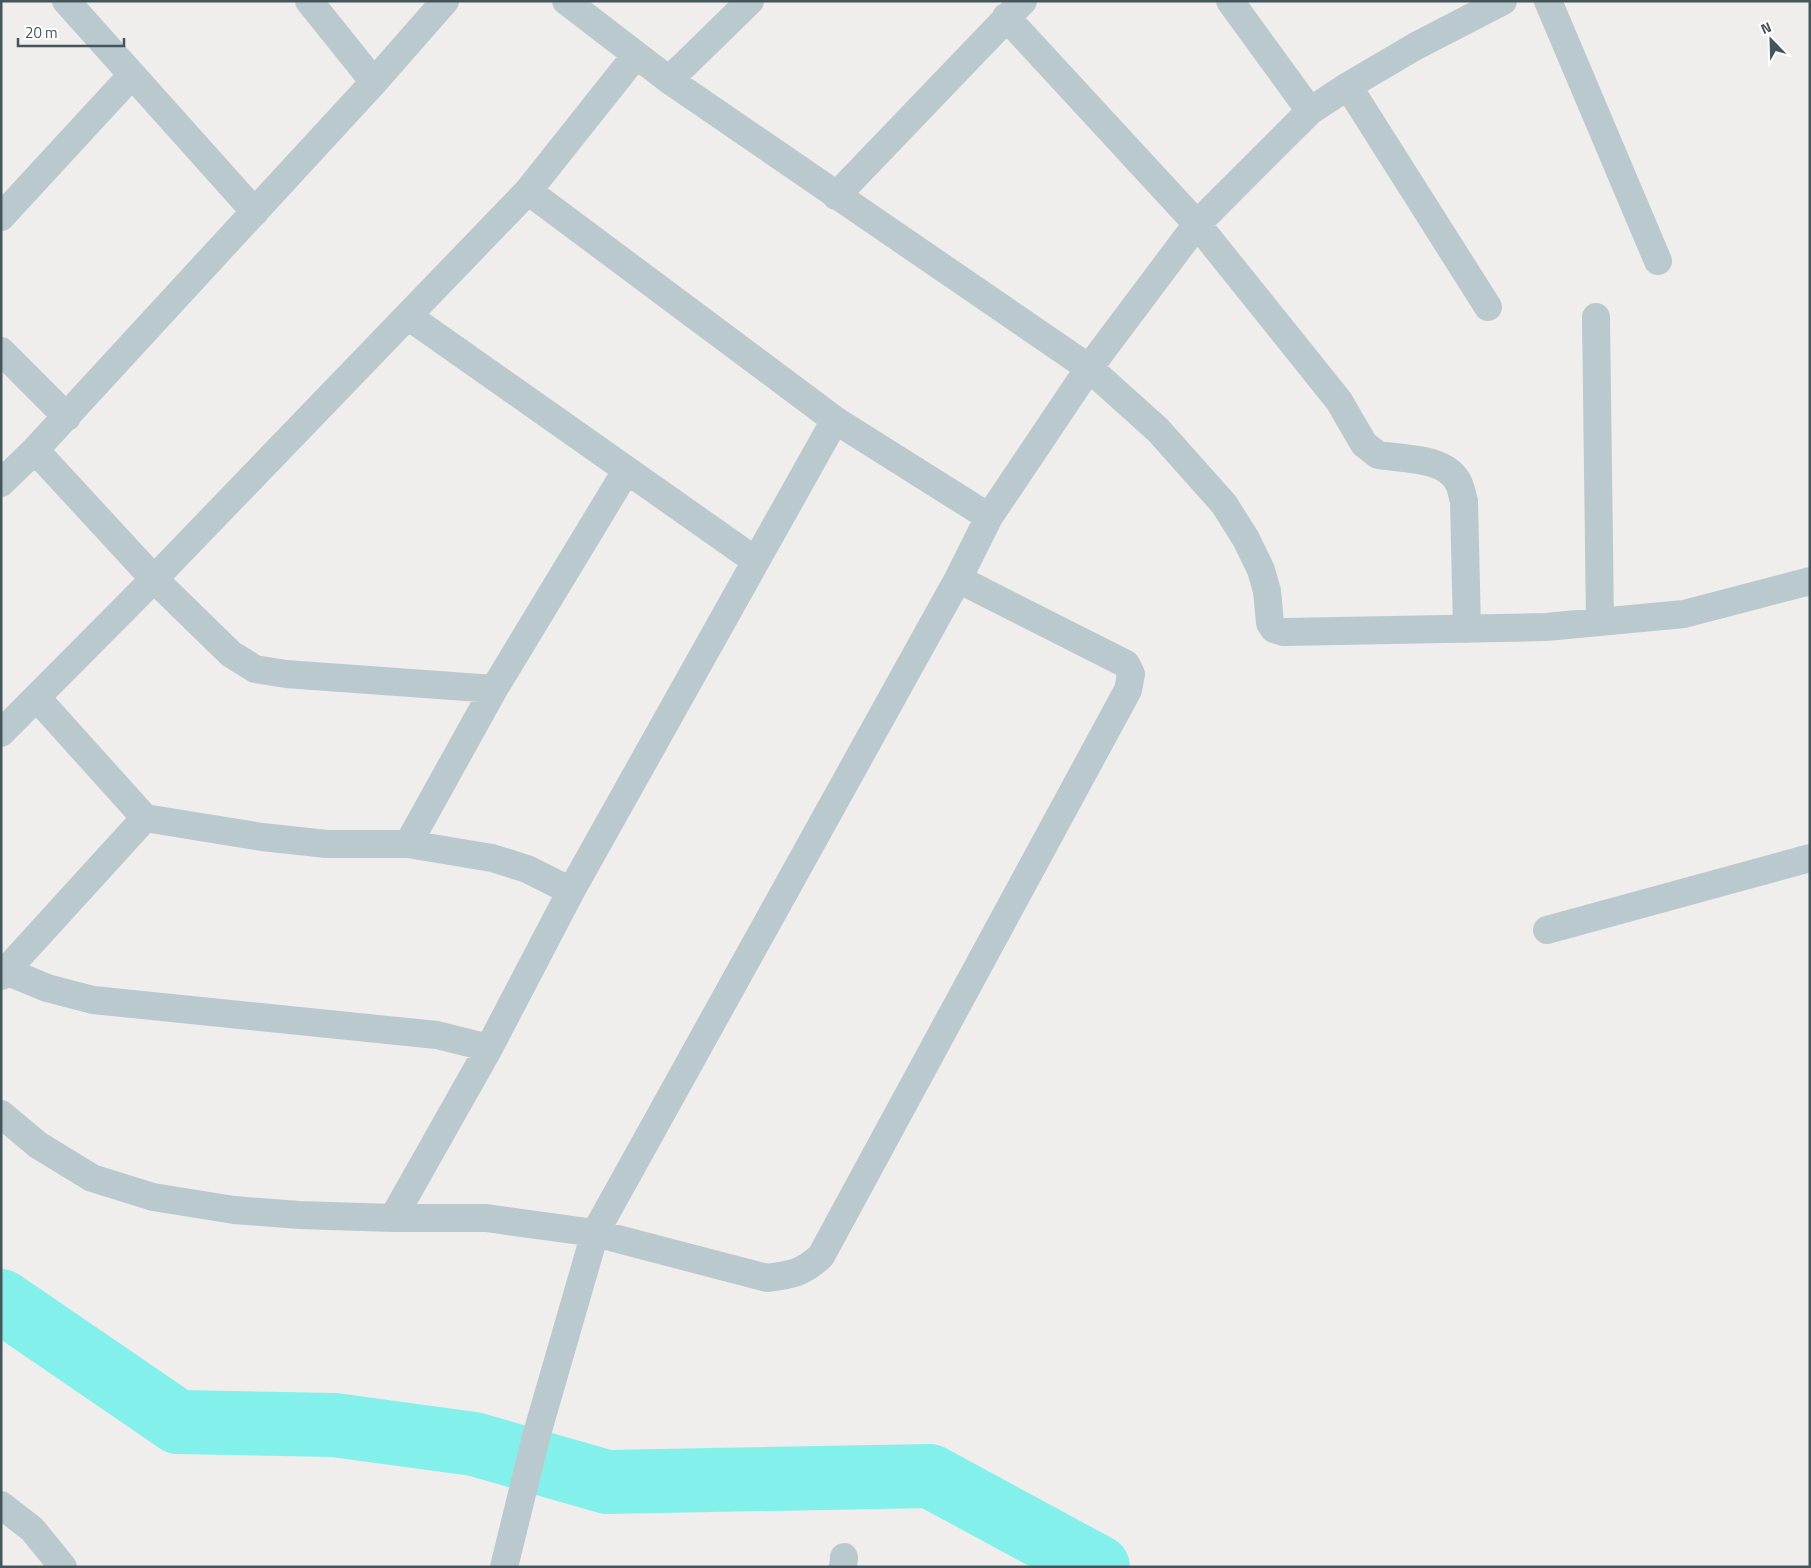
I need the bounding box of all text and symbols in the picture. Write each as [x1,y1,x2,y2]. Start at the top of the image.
scale bar [18,15,124,47]
north arrow [1746,15,1796,65]
text: N [1757,16,1774,39]
text: 20 m [25,21,58,44]

